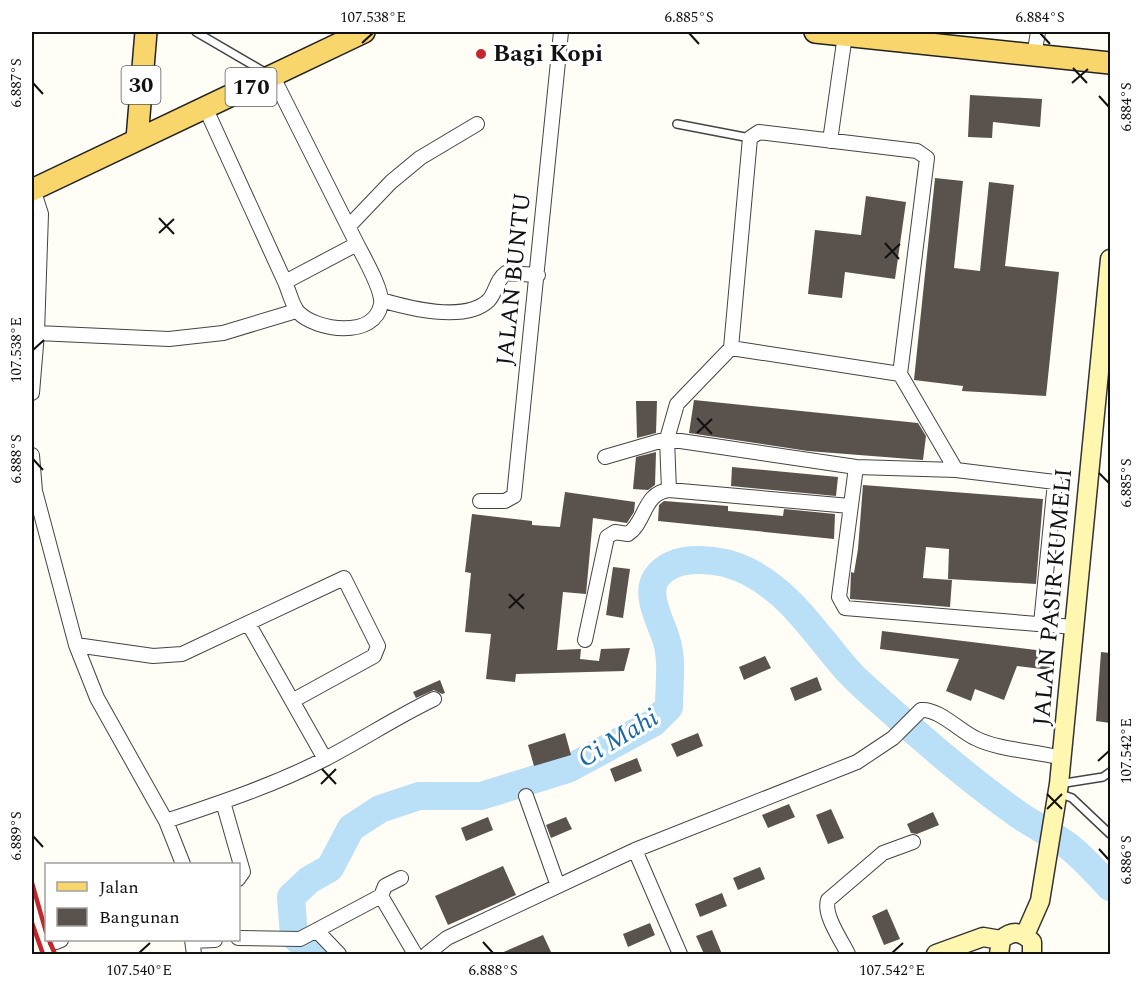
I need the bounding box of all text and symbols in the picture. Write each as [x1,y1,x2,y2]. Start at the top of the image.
text: 107.538°E [340,6,406,29]
text: 6.885°S [664,6,714,29]
text: 6.884°S [1015,6,1065,29]
place label: Bagi Kopi [493,36,603,72]
marker: Bagi Kopi [474,47,488,61]
text: 6.887°S [5,58,28,108]
road number: 30 [122,66,160,104]
road number: 170 [226,68,276,106]
text: 6.884°S [1115,82,1138,132]
street label: JALAN BUNTU [487,191,541,367]
text: 107.538°E [5,317,28,383]
text: 6.888°S [5,434,28,484]
text: 6.885°S [1115,458,1138,508]
street label: JALAN PASIR KUMELI [1024,467,1082,727]
water label: Ci Mahi [570,698,666,778]
text: 107.542°E [1115,718,1138,784]
text: 6.889°S [5,811,28,861]
text: 6.886°S [1115,835,1138,885]
legend [45,863,240,941]
text: Jalan [99,874,139,901]
text: Bangunan [99,904,180,931]
text: 107.540°E [106,959,172,982]
text: 6.888°S [468,959,518,982]
text: 107.542°E [859,959,925,982]

